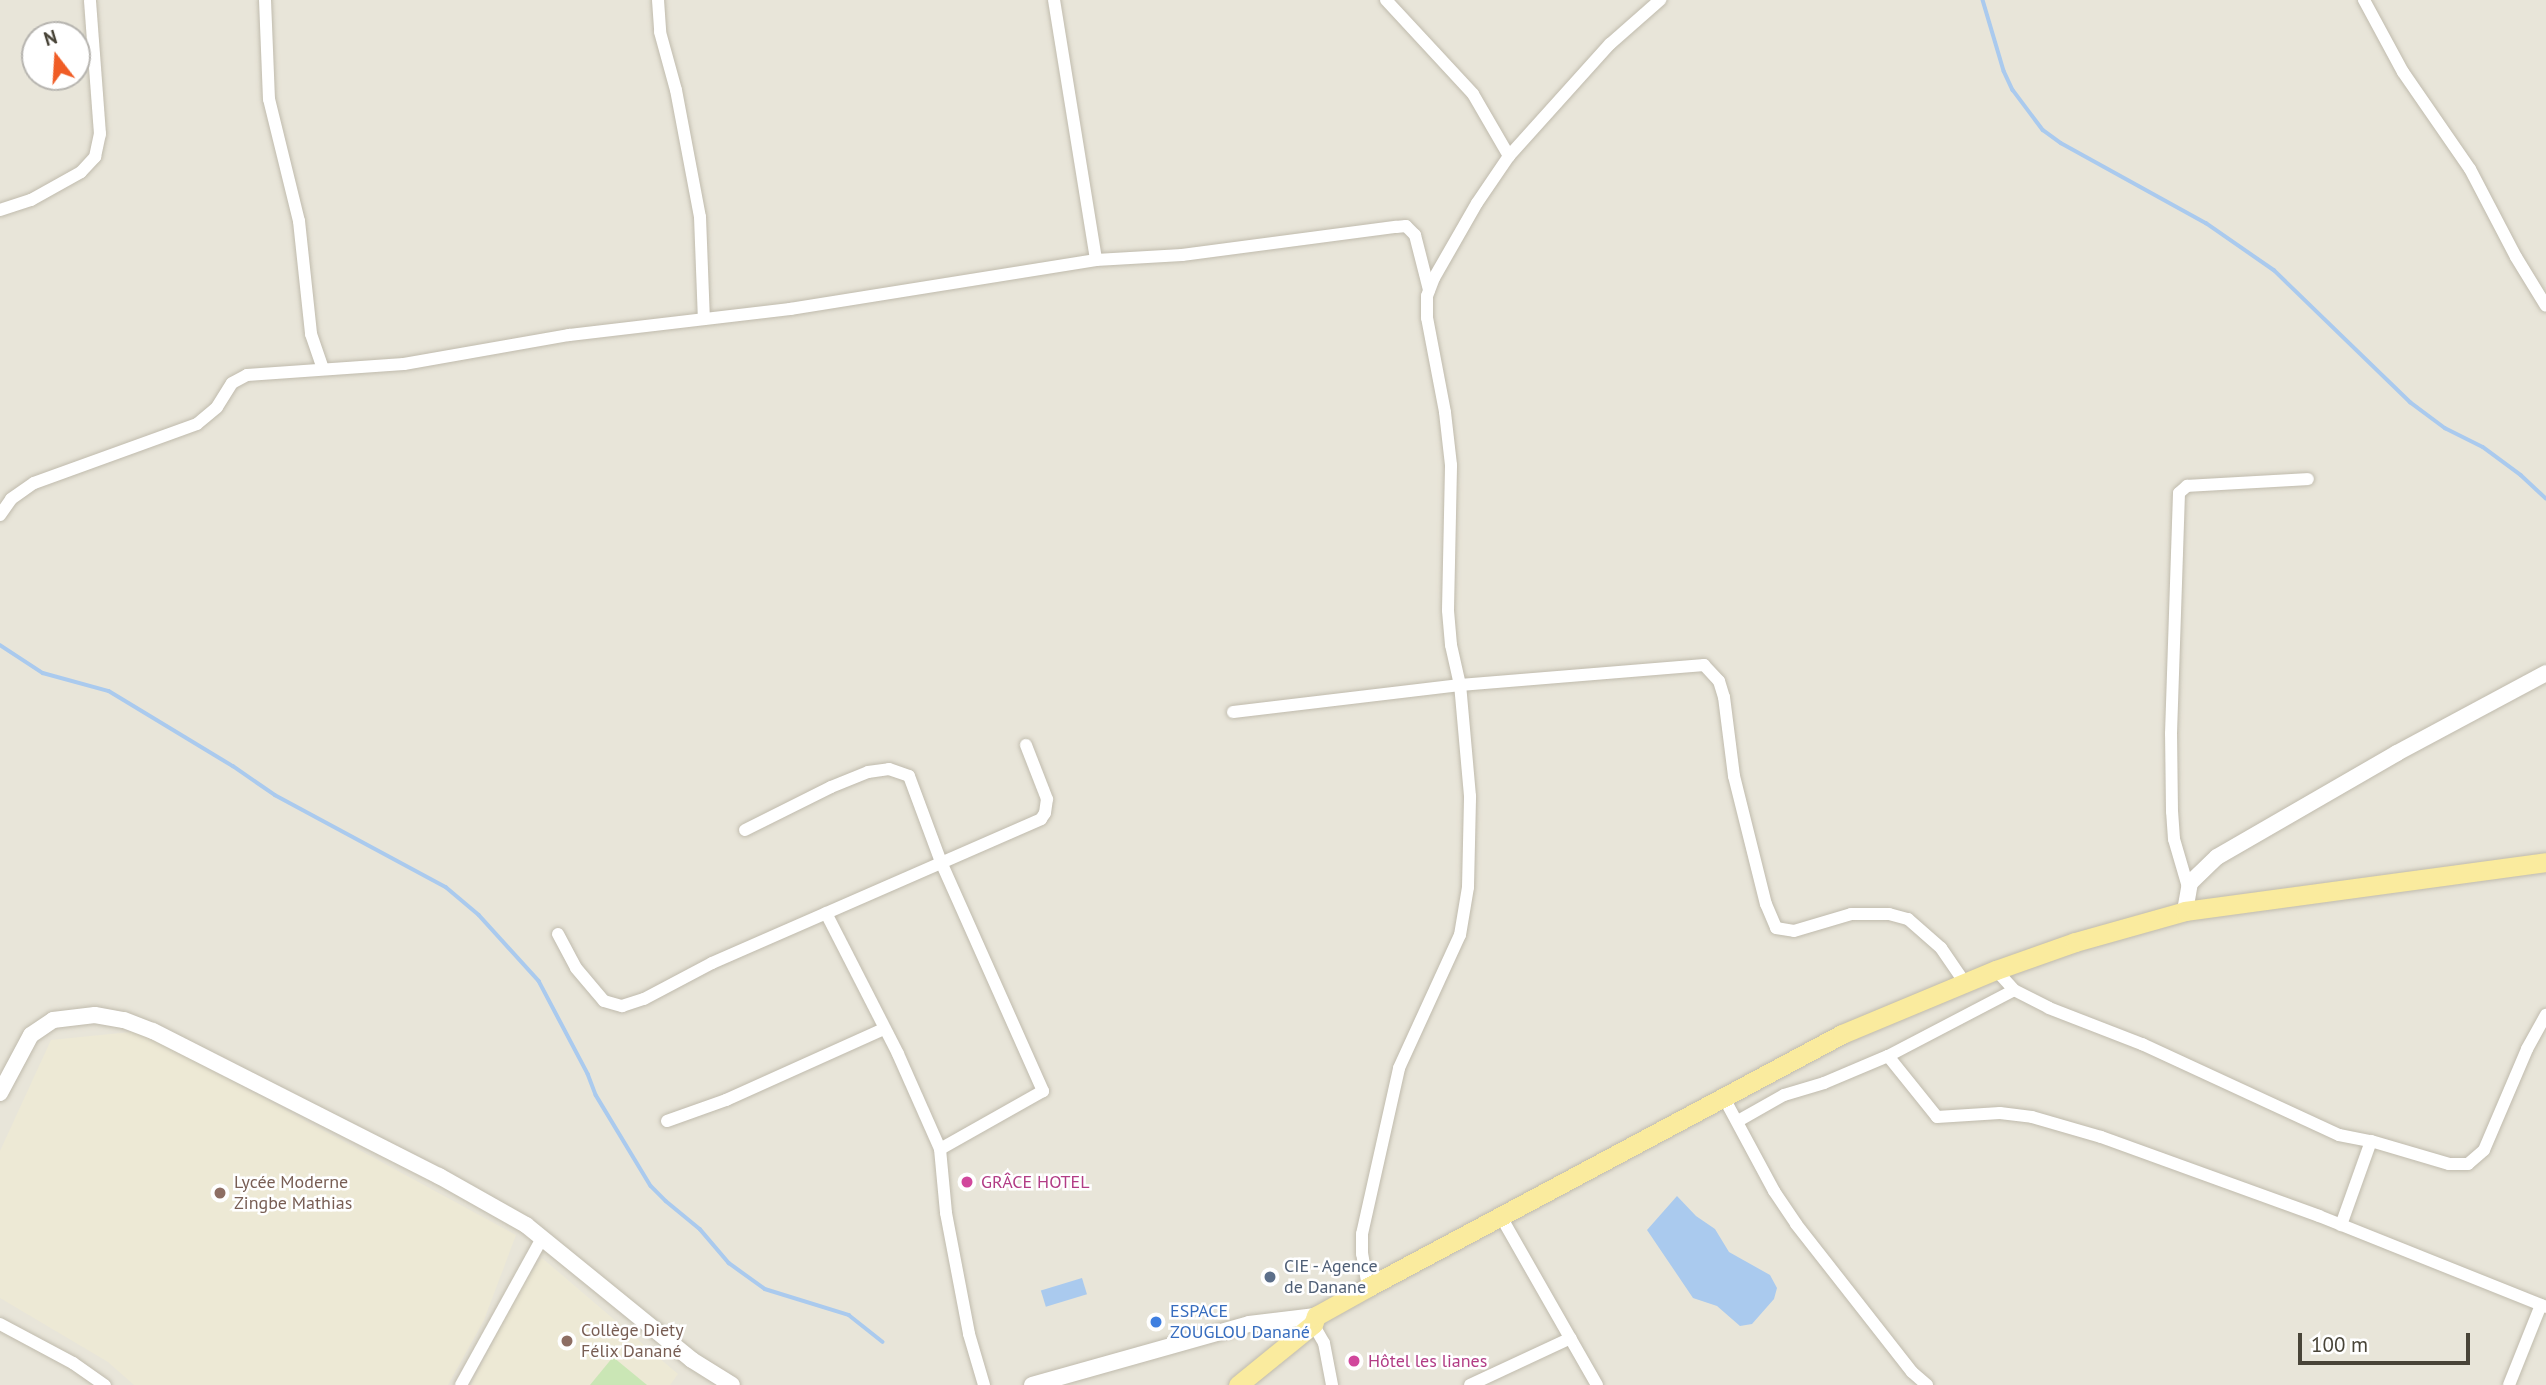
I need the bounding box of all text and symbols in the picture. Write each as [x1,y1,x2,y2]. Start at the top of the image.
north arrow [21,21,91,91]
text: N [41,25,60,51]
place label: GRÂCE HOTEL [981,1171,1090,1193]
place label: Lycée Moderne Zingbe Mathias [234,1172,352,1214]
marker: GRÂCE HOTEL [959,1174,975,1190]
marker: Lycée Moderne Zingbe Mathias [212,1185,228,1201]
place label: CIE - Agence de Danane [1284,1256,1381,1298]
marker: CIE - Agence de Danane [1262,1269,1278,1285]
place label: ESPACE ZOUGLOU Danané [1170,1301,1310,1344]
marker: ESPACE ZOUGLOU Danané [1148,1314,1164,1330]
scale bar [2301,1318,2472,1362]
place label: Collège Diety Félix Danané [581,1320,684,1362]
text: 100 m [2311,1331,2368,1358]
marker: Collège Diety Félix Danané [559,1333,575,1349]
place label: Hôtel les lianes [1368,1350,1487,1372]
marker: Hôtel les lianes [1346,1353,1362,1369]

